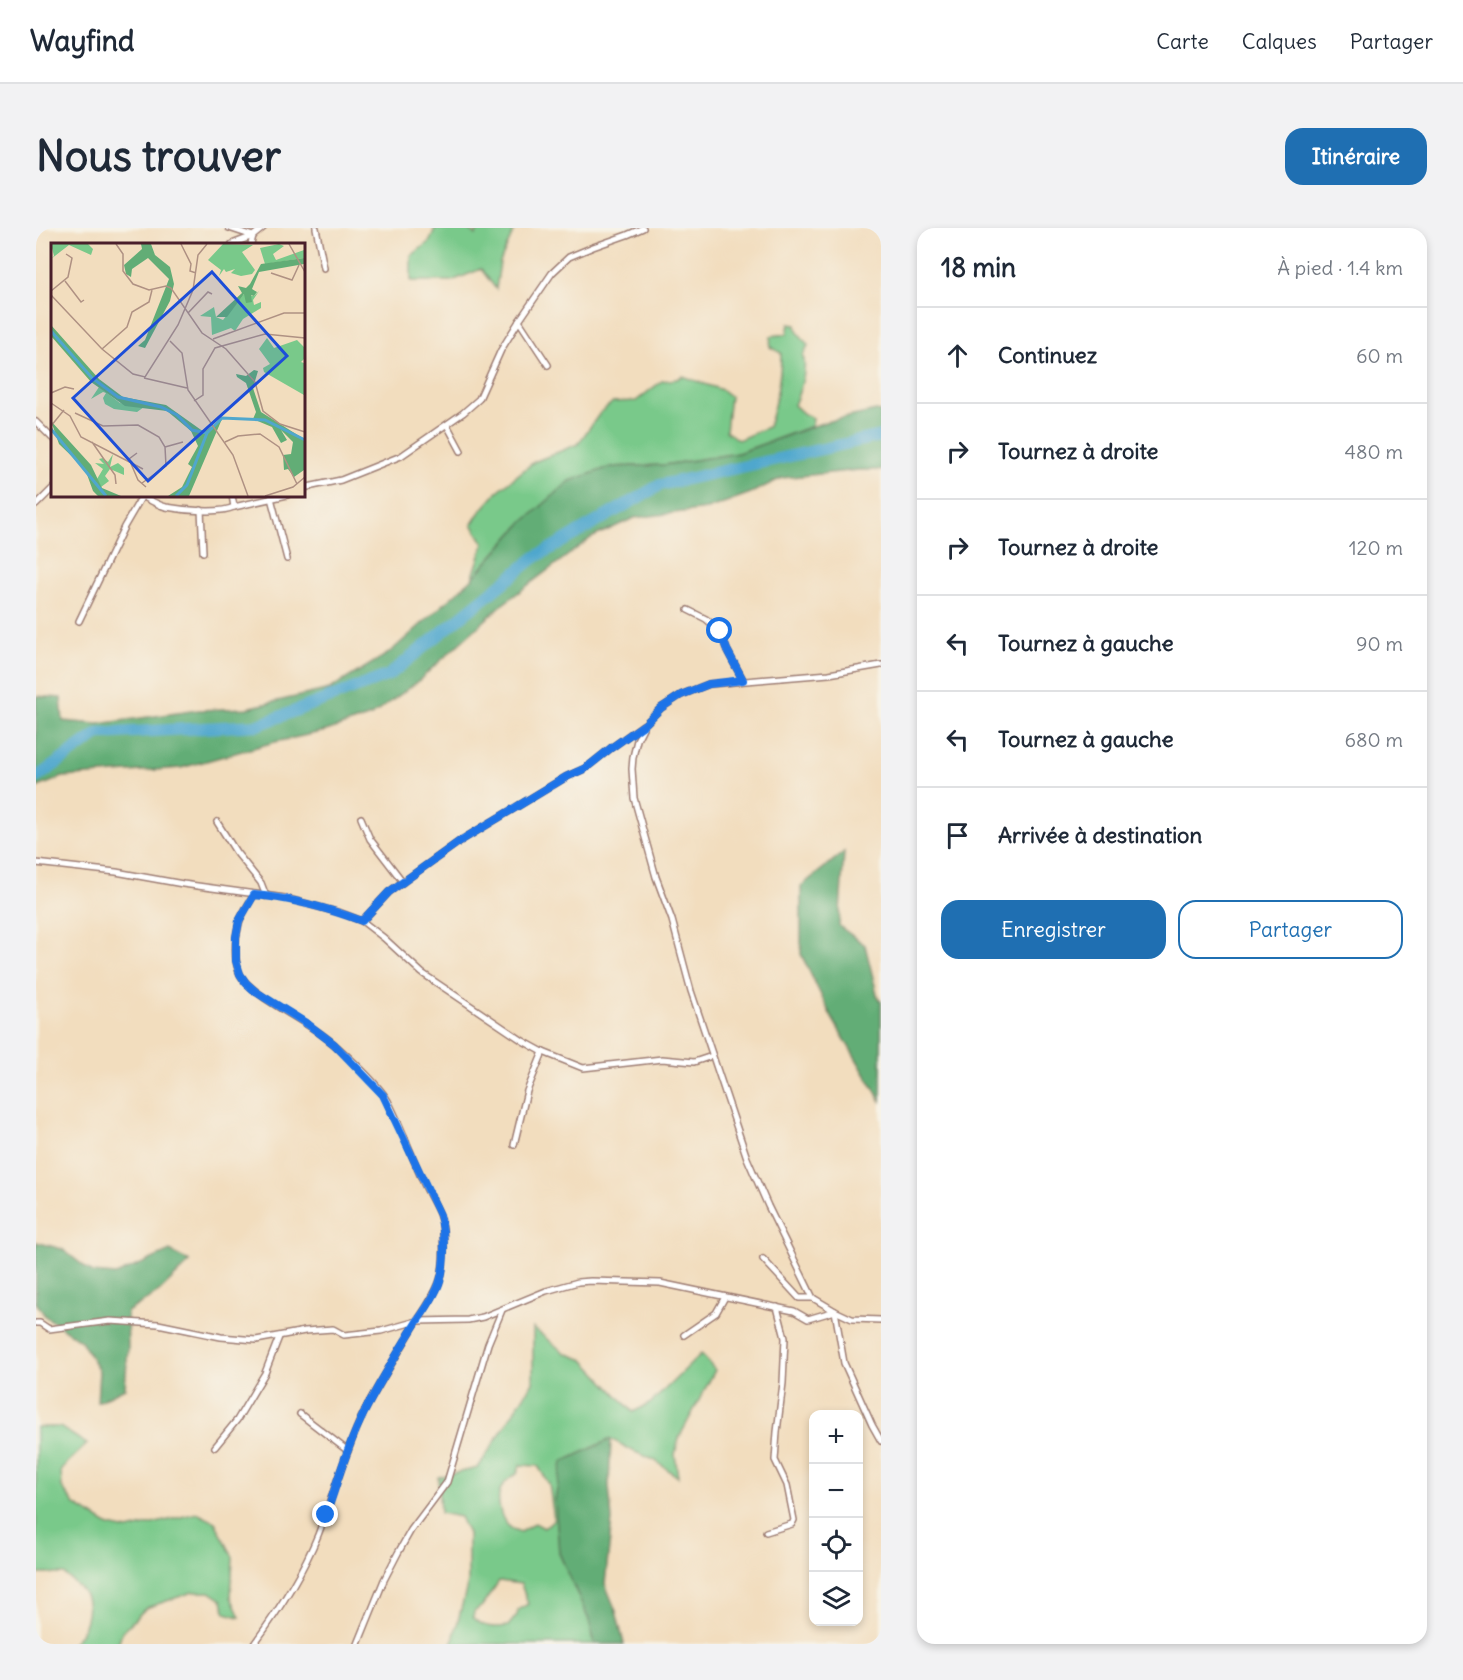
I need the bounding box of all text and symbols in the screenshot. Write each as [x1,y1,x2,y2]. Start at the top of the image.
text: Wayfind [30,23,134,59]
text: Carte [1156,28,1209,55]
text: Calques [1242,28,1317,55]
text: Partager [1350,28,1433,55]
button: Itinéraire [1285,128,1427,185]
text: Nous trouver [36,130,281,182]
inset map [51,243,304,496]
text: 18 min [941,251,1016,284]
text: À pied · 1.4 km [1277,255,1403,280]
icon: ahead [941,339,974,372]
text: Continuez [998,341,1097,369]
text: 60 m [1356,343,1403,368]
icon: right [941,435,974,468]
text: Tournez à droite [998,437,1158,465]
text: 480 m [1344,439,1403,464]
icon: right [941,531,974,564]
text: Tournez à droite [998,533,1158,561]
text: 120 m [1349,535,1403,560]
route start [706,617,732,643]
icon: left [941,627,974,660]
text: Tournez à gauche [998,629,1174,657]
text: 90 m [1356,631,1403,656]
icon: left [941,723,974,756]
text: Tournez à gauche [998,725,1174,753]
text: 680 m [1344,727,1403,752]
icon: arrive [941,819,974,852]
text: Arrivée à destination [998,821,1202,849]
button: Enregistrer [941,900,1166,959]
button: Partager [1178,900,1403,959]
map controls [809,1410,863,1626]
button: + [809,1410,863,1464]
button: − [809,1464,863,1518]
route end [312,1501,338,1527]
button: locate [809,1518,863,1572]
button: layers [809,1572,863,1626]

